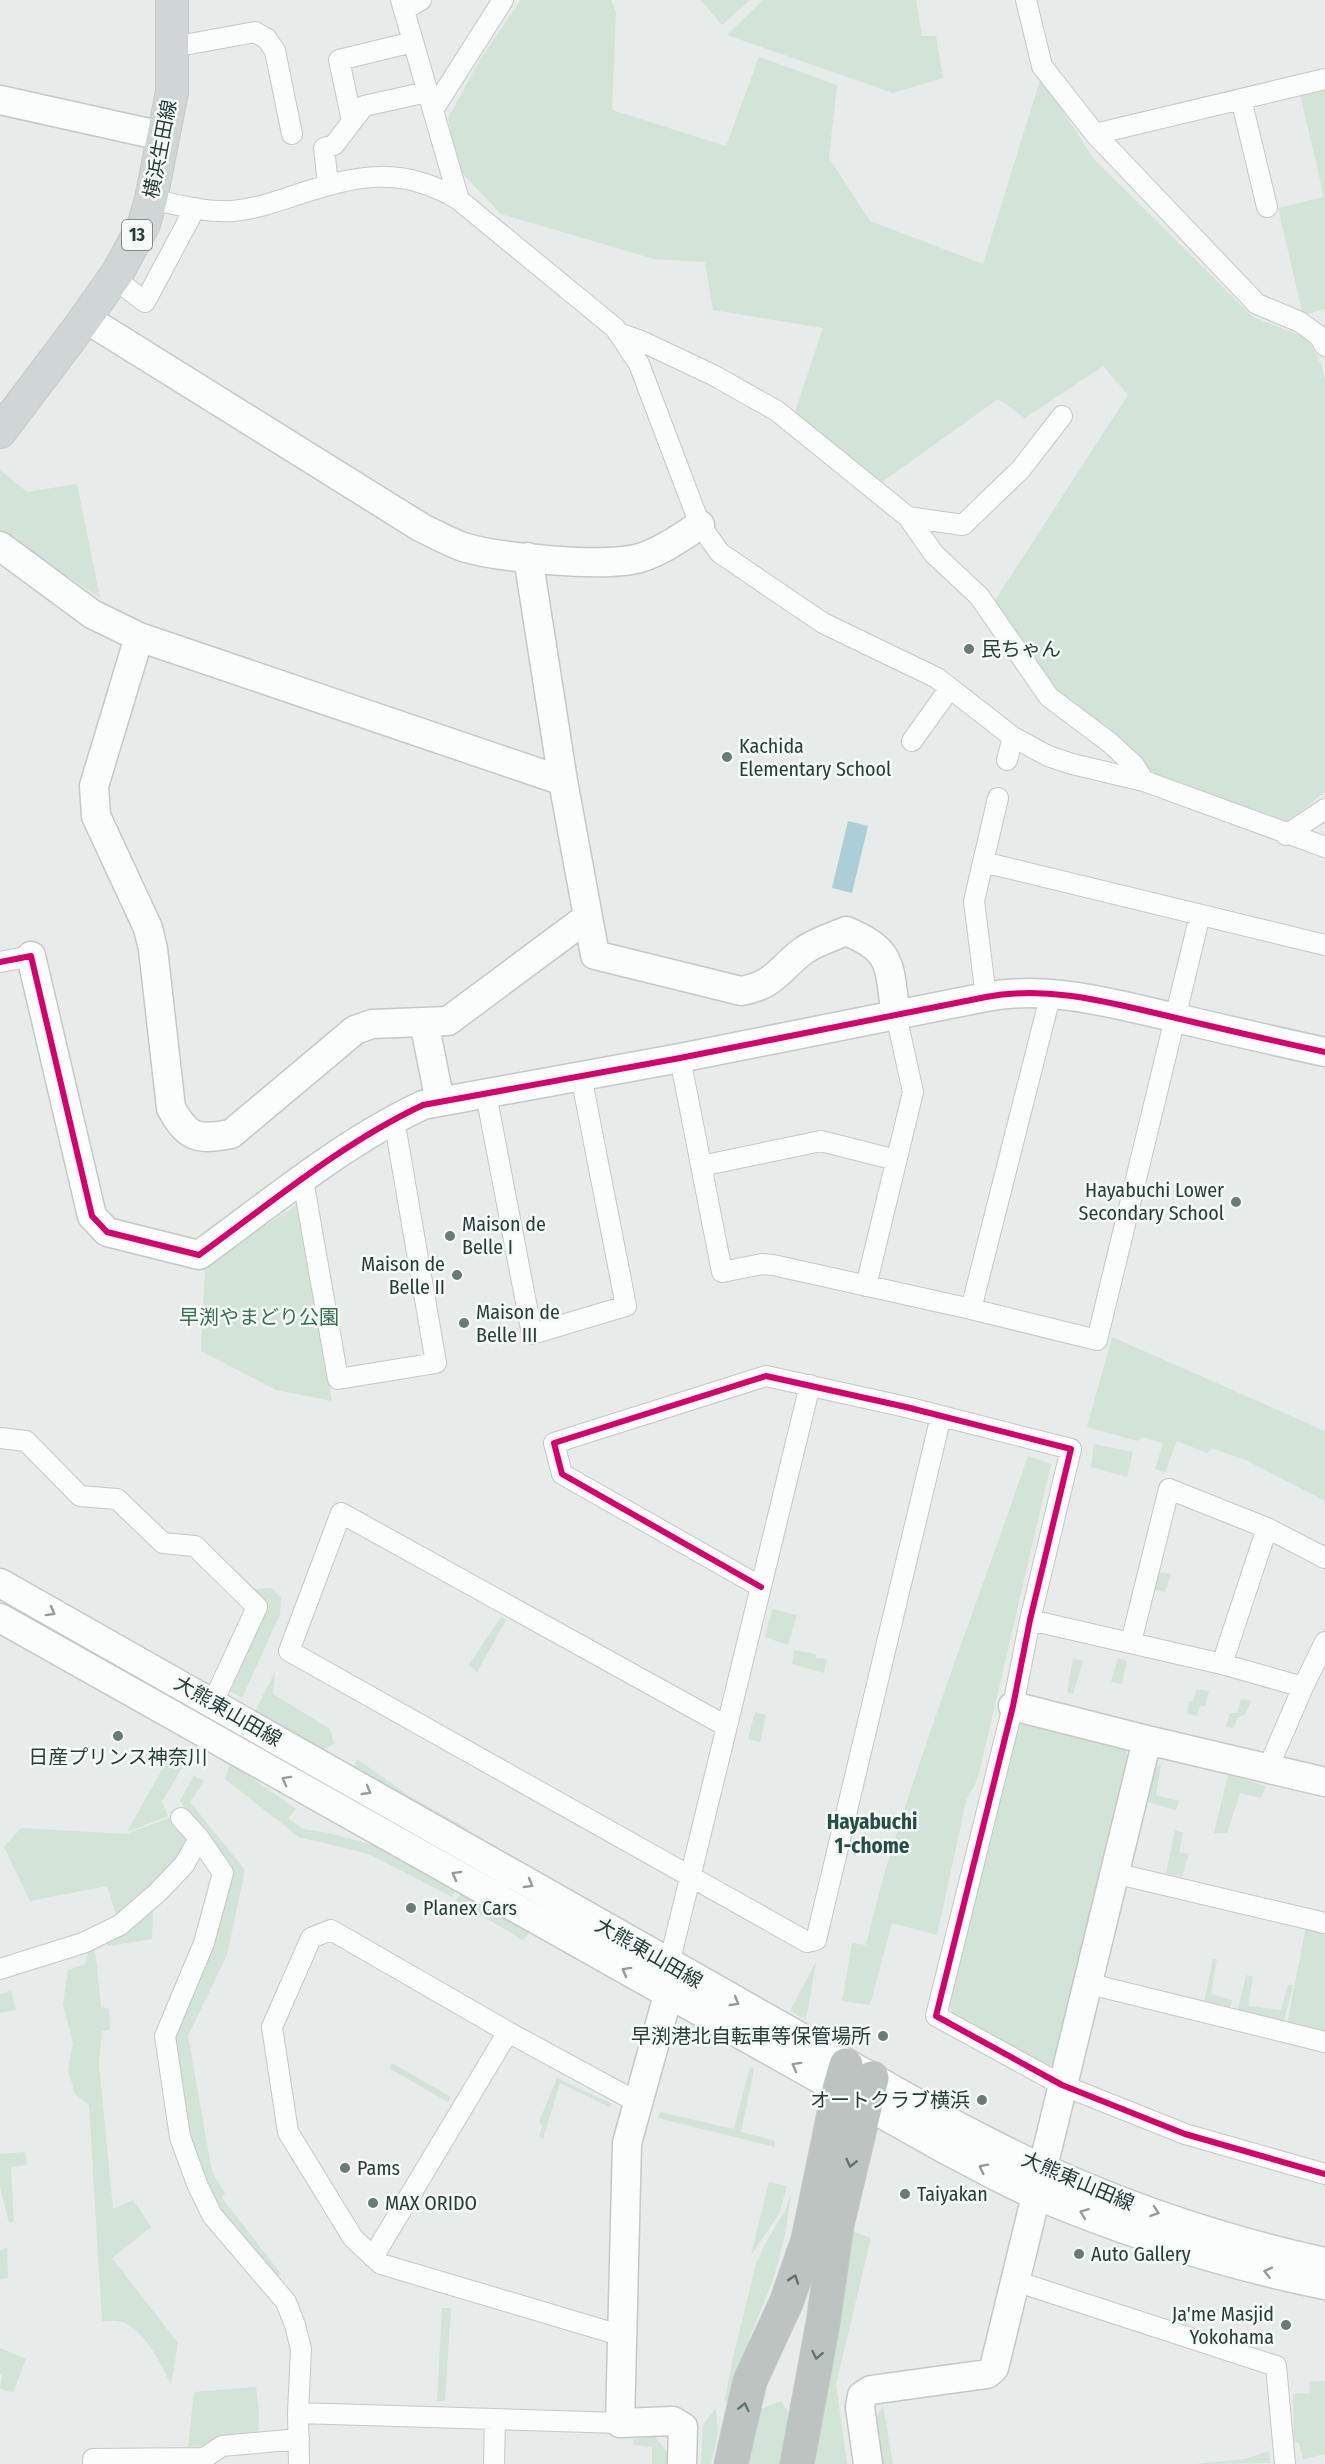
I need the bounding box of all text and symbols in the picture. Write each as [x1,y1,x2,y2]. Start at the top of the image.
street label: 横浜生田線 [139,98,181,200]
road number: 13 [122,220,152,250]
place label: 民ちゃん [981,637,1061,661]
marker: 民ちゃん [962,642,976,656]
place label: Kachida Elementary School [739,734,891,781]
marker: Kachida Elementary School [720,750,734,764]
place label: Hayabuchi Lower Secondary School [1079,1178,1224,1225]
marker: Hayabuchi Lower Secondary School [1229,1195,1243,1209]
place label: Maison de Belle I [462,1212,546,1259]
marker: Maison de Belle I [443,1229,457,1243]
place label: Maison de Belle II [361,1252,445,1299]
marker: Maison de Belle II [450,1268,464,1282]
place label: Maison de Belle III [476,1300,560,1347]
park label: 早渕やまどり公園 [179,1305,339,1329]
marker: Maison de Belle III [457,1316,471,1330]
one-way arrow [45,1605,55,1616]
street label: 大熊東山田線 [170,1671,286,1751]
marker: 日産プリンス神奈川 [111,1729,125,1743]
place label: 日産プリンス神奈川 [28,1745,208,1769]
one-way arrow [282,1775,292,1787]
one-way arrow [361,1783,371,1795]
district label: Hayabuchi 1-chome [827,1809,917,1859]
one-way arrow [452,1871,462,1882]
one-way arrow [523,1877,533,1888]
place label: Planex Cars [423,1896,517,1920]
marker: Planex Cars [404,1901,418,1915]
street label: 大熊東山田線 [591,1913,707,1993]
one-way arrow [622,1967,632,1978]
one-way arrow [729,1994,739,2006]
place label: 早渕港北自転車等保管場所 [631,2024,871,2048]
marker: 早渕港北自転車等保管場所 [876,2029,890,2043]
one-way arrow [792,2062,803,2073]
place label: オートクラブ横浜 [810,2088,970,2112]
marker: オートクラブ横浜 [975,2093,989,2107]
street label: 大熊東山田線 [1018,2147,1138,2215]
place label: Pams [357,2156,400,2180]
one-way arrow [846,2158,859,2168]
marker: Pams [338,2161,352,2175]
one-way arrow [978,2164,989,2176]
place label: Taiyakan [917,2182,988,2206]
marker: Taiyakan [898,2187,912,2201]
place label: MAX ORIDO [385,2191,477,2215]
marker: MAX ORIDO [366,2196,380,2210]
one-way arrow [1149,2205,1160,2218]
one-way arrow [1079,2208,1090,2220]
place label: Auto Gallery [1091,2242,1191,2266]
marker: Auto Gallery [1072,2247,1086,2261]
one-way arrow [1263,2267,1273,2280]
one-way arrow [787,2274,800,2285]
place label: Ja'me Masjid Yokohama [1172,2302,1274,2349]
marker: Ja'me Masjid Yokohama [1279,2318,1293,2332]
one-way arrow [811,2349,824,2359]
one-way arrow [737,2402,750,2412]

